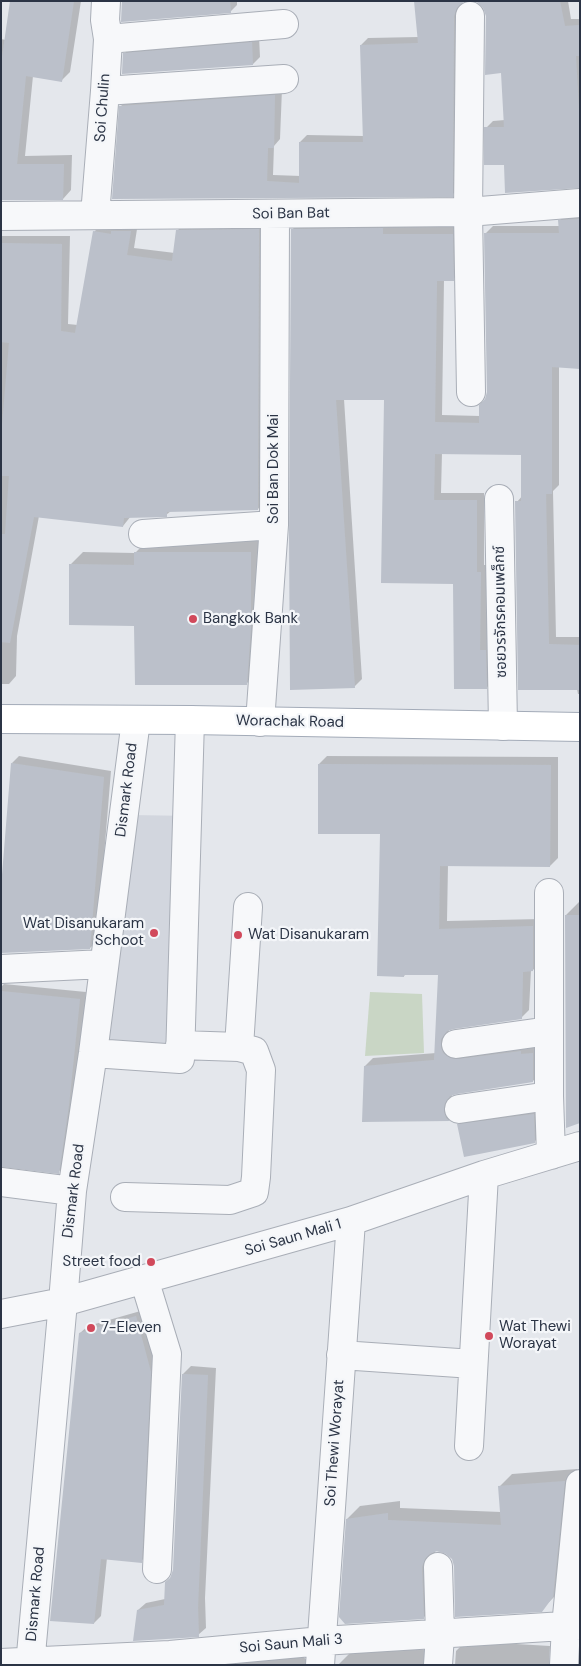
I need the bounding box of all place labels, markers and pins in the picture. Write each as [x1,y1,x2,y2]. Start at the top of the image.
place label: Bangkok Bank [203,610,298,628]
marker: Bangkok Bank [187,613,199,625]
place label: Wat Disanukaram Schoot [23,915,144,950]
place label: Wat Disanukaram [248,926,369,944]
marker: Wat Disanukaram Schoot [148,927,160,939]
marker: Wat Disanukaram [232,929,244,941]
place label: Street food [63,1253,141,1271]
marker: Street food [145,1256,157,1268]
place label: Wat Thewi Worayat [499,1318,571,1353]
place label: 7-Eleven [101,1319,161,1337]
marker: 7-Eleven [85,1322,97,1334]
marker: Wat Thewi Worayat [483,1330,495,1342]

